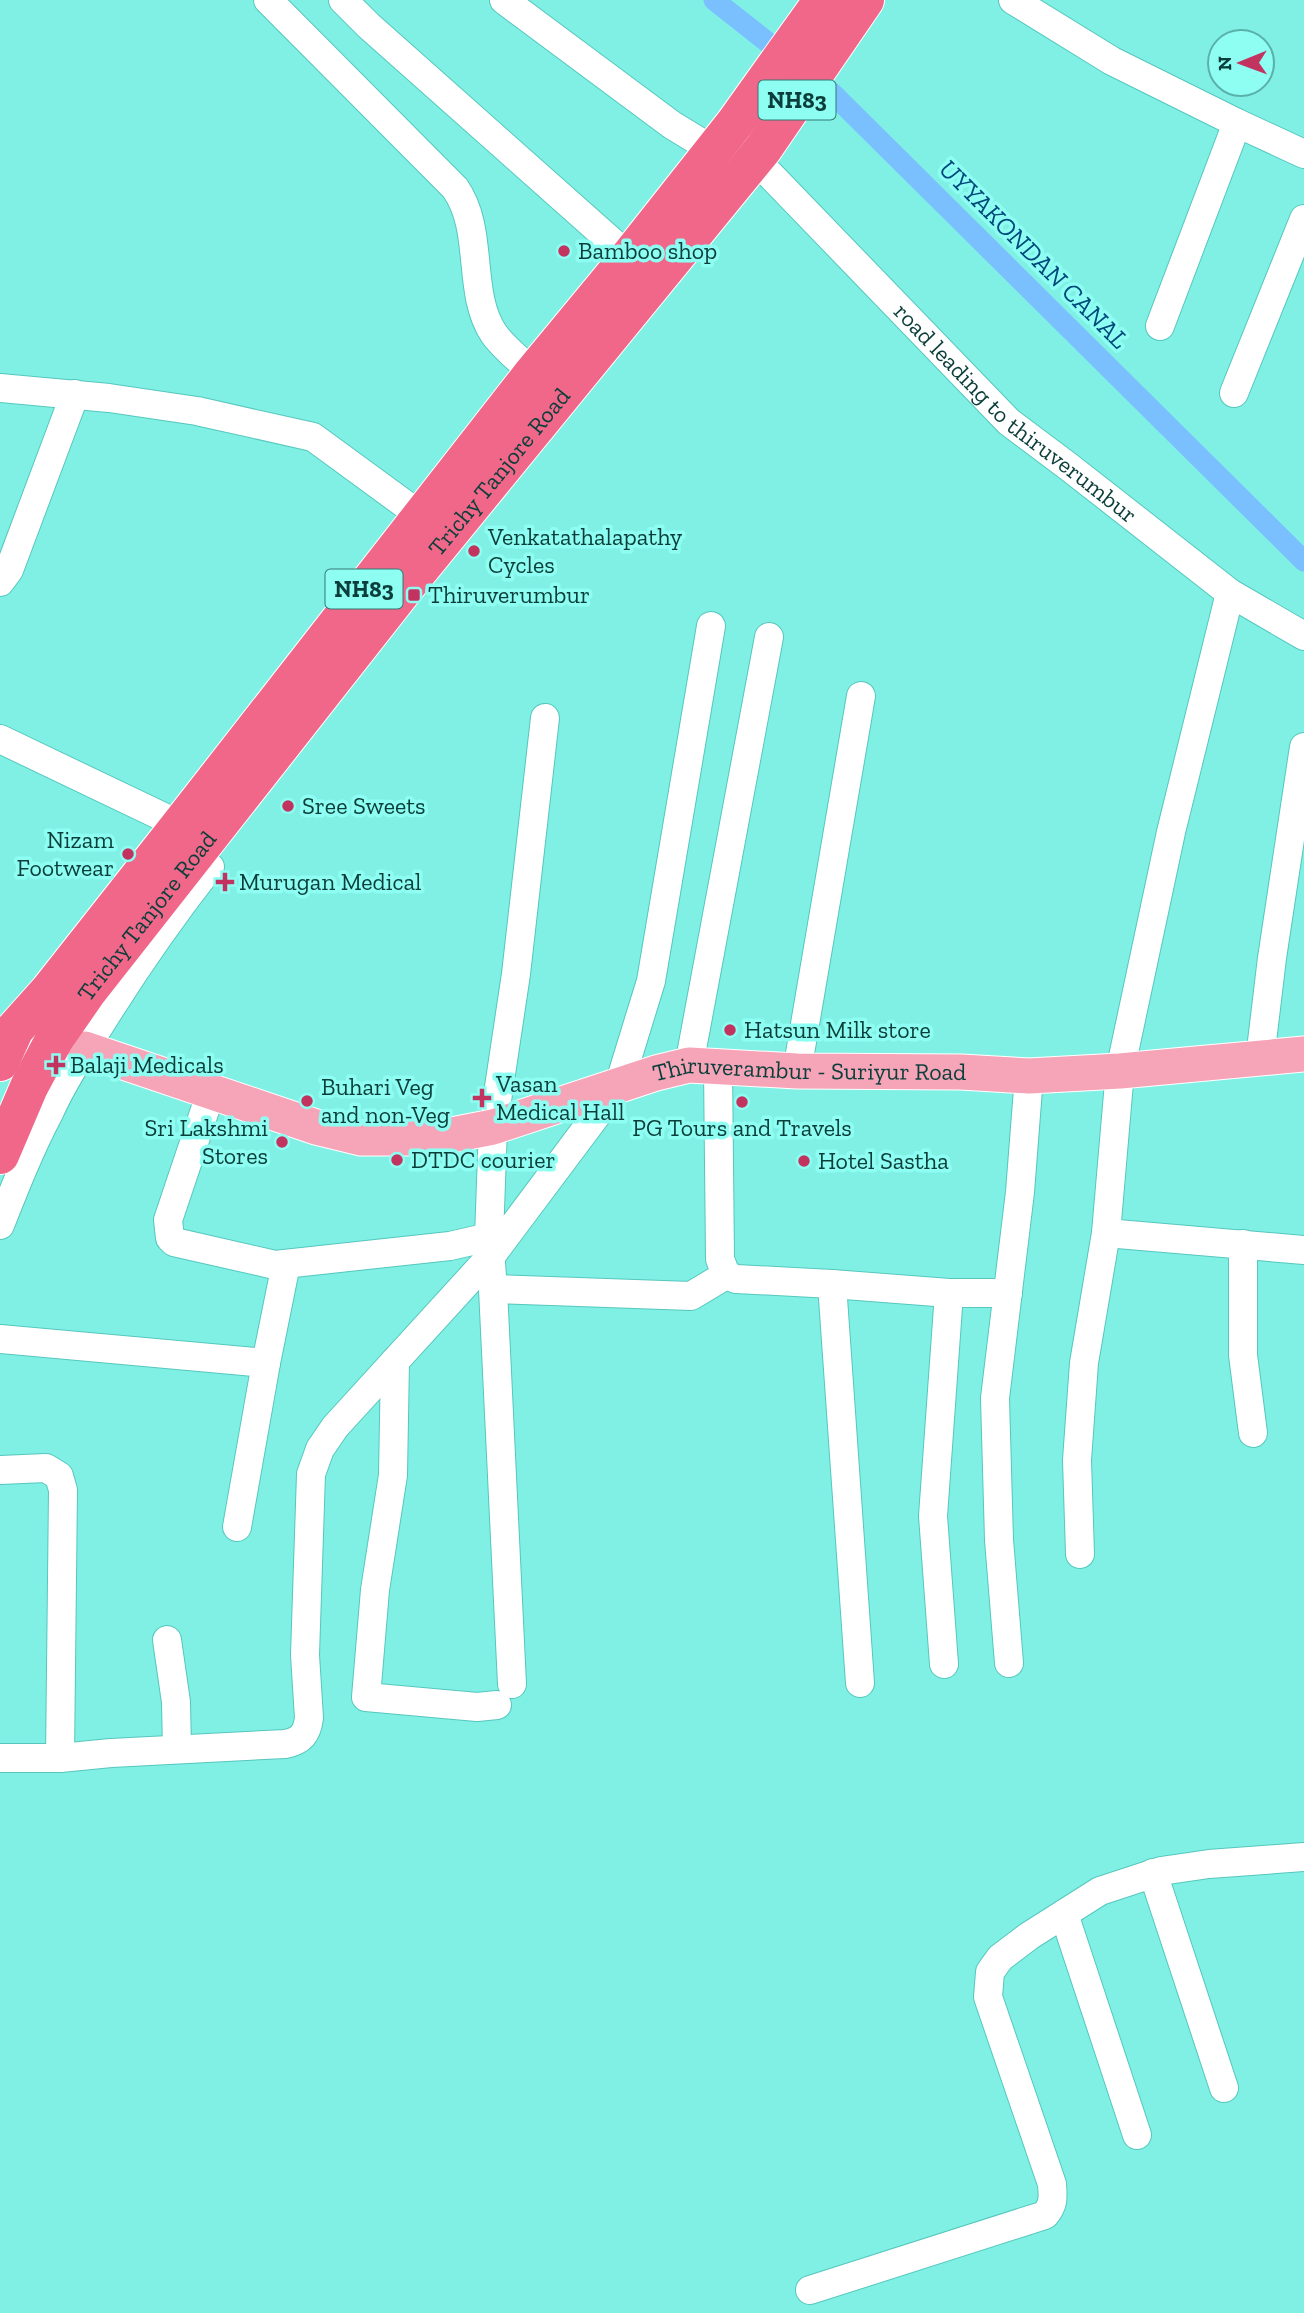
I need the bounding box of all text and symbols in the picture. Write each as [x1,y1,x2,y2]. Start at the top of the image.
north arrow [1206,28,1276,98]
text: N [1213,56,1236,71]
road number: NH83 [758,80,836,120]
water label: UYYAKONDAN CANAL [933,153,1136,356]
place label: Bamboo shop [578,236,717,265]
marker: Bamboo shop [556,243,572,259]
street label: road leading to thiruverumbur [888,297,1143,529]
street label: Trichy Tanjore Road [422,382,576,562]
place label: Venkatathalapathy Cycles [487,522,683,579]
marker: Venkatathalapathy Cycles [466,543,482,559]
road number: NH83 [326,569,402,608]
place label: Thiruverumbur [428,580,590,609]
marker: Thiruverumbur [406,587,422,603]
place label: Sree Sweets [302,791,426,820]
marker: Sree Sweets [280,798,296,814]
place label: Nizam Footwear [16,825,114,882]
street label: Trichy Tanjore Road [71,825,222,1006]
marker: Nizam Footwear [120,846,136,862]
place label: Murugan Medical [239,867,422,896]
marker: Murugan Medical [217,874,233,890]
place label: Hatsun Milk store [744,1015,931,1044]
marker: Hatsun Milk store [722,1022,738,1038]
place label: Balaji Medicals [70,1050,224,1079]
street label: Thiruverambur - Suriyur Road [650,1050,966,1087]
marker: Balaji Medicals [48,1057,64,1073]
place label: Vasan Medical Hall [495,1069,625,1126]
place label: Buhari Veg and non-Veg [321,1072,450,1129]
marker: Vasan Medical Hall [474,1090,490,1106]
marker: Buhari Veg and non-Veg [299,1093,315,1109]
marker: PG Tours and Travels [734,1094,750,1110]
place label: Sri Lakshmi Stores [144,1113,268,1170]
place label: PG Tours and Travels [632,1113,852,1142]
marker: Sri Lakshmi Stores [274,1134,290,1150]
place label: DTDC courier [411,1145,556,1174]
place label: Hotel Sastha [818,1146,949,1175]
marker: DTDC courier [389,1152,405,1168]
marker: Hotel Sastha [796,1153,812,1169]

